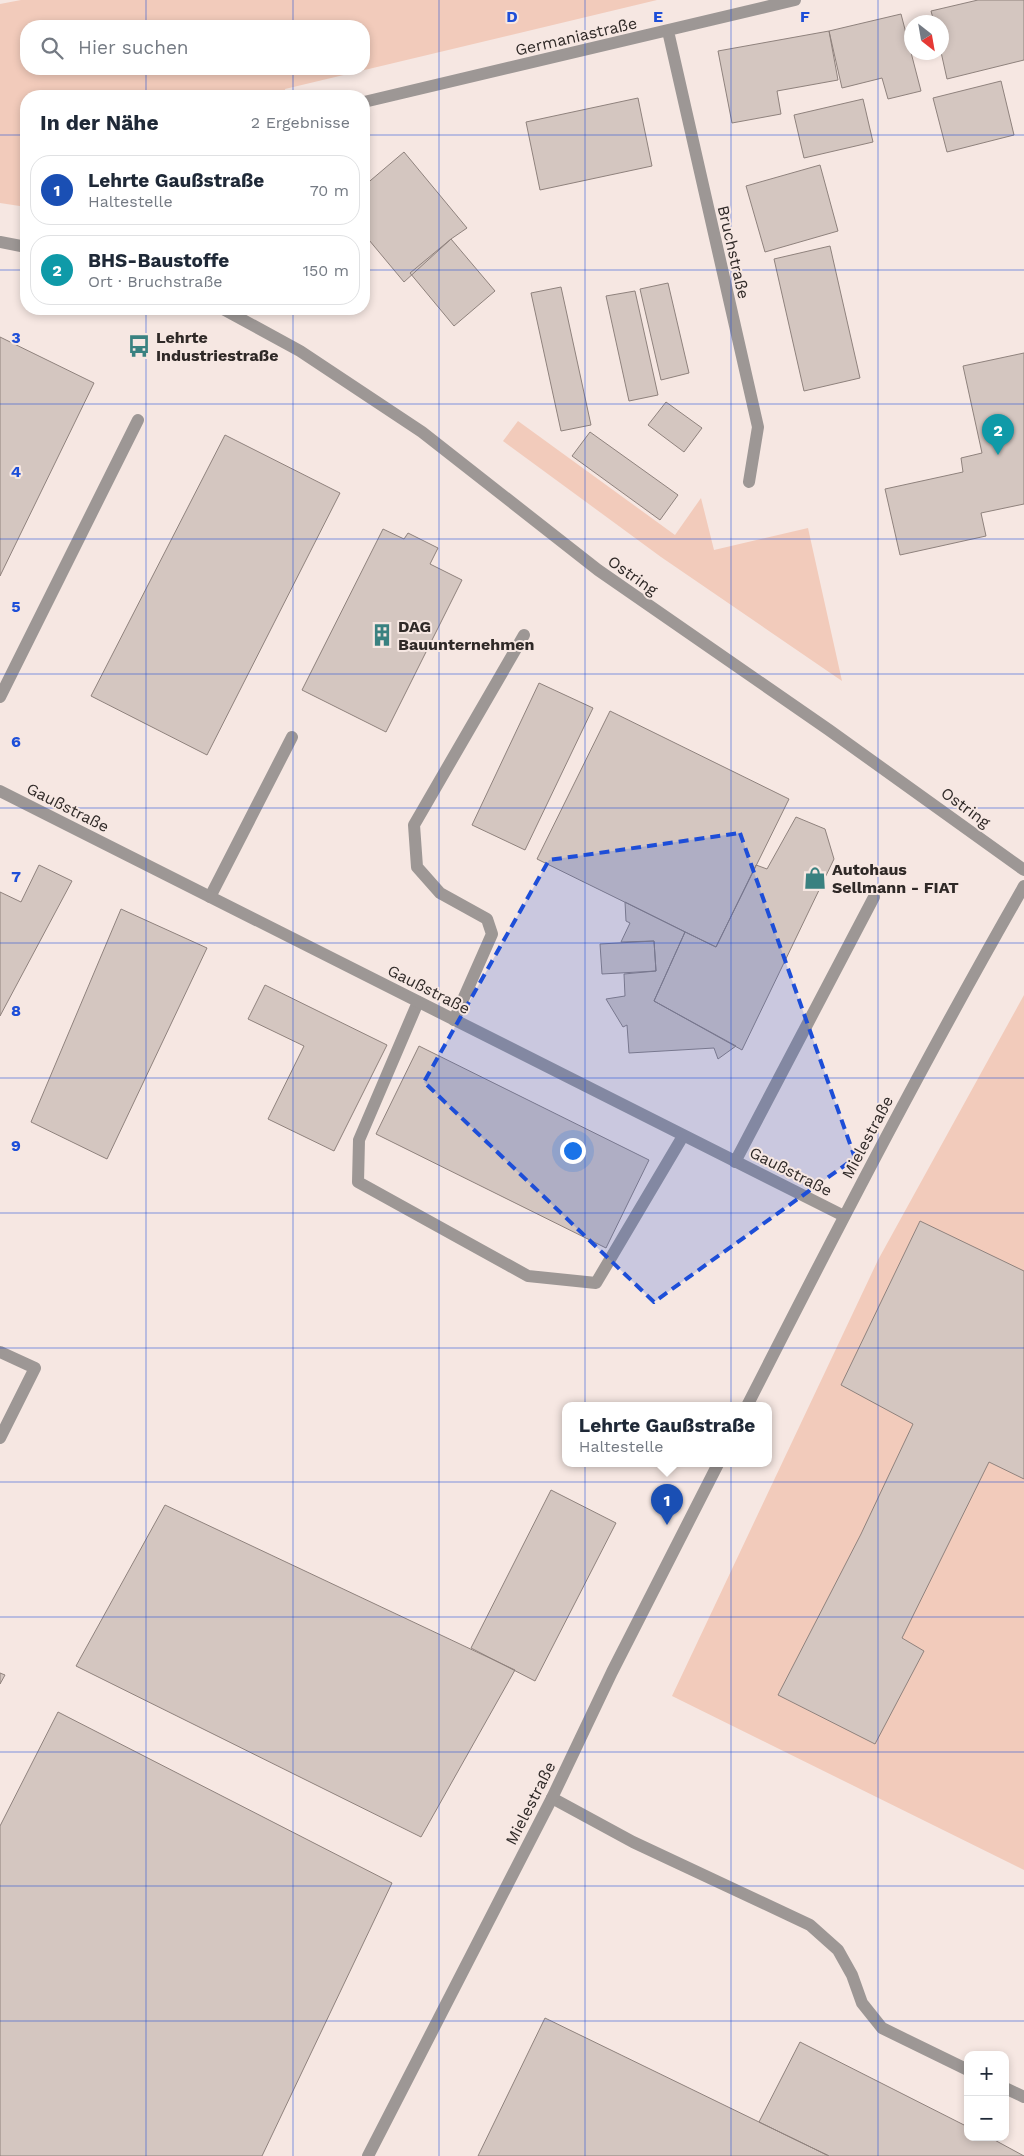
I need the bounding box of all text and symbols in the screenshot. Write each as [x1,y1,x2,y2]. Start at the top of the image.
text: D [506,7,518,26]
text: E [653,7,663,26]
text: F [800,7,810,26]
street label: Germaniastraße [513,13,639,60]
north arrow [904,15,949,60]
search box [20,20,370,75]
icon: search [38,34,66,62]
text: Hier suchen [78,36,189,59]
text: In der Nähe [40,110,159,135]
text: 2 Ergebnisse [251,113,350,132]
text: Lehrte Gaußstraße [88,169,264,192]
text: 1 [54,181,60,200]
text: 70 m [310,181,349,200]
text: Haltestelle [88,192,173,211]
street label: Bruchstraße [714,204,753,301]
text: BHS-Baustoffe [88,249,229,272]
text: 2 [52,261,62,280]
text: 150 m [303,261,349,280]
text: Ort · Bruchstraße [88,272,222,291]
text: 3 [11,328,21,347]
place label: Lehrte Industriestraße [156,328,278,365]
bus stop icon: Lehrte Industriestraße [126,333,152,359]
pin: 2 [982,414,1014,455]
text: 4 [11,462,21,481]
street label: Ostring [604,551,662,600]
text: 5 [11,597,21,616]
place label: DAG Bauunternehmen [398,617,534,654]
building icon: DAG Bauunternehmen [369,622,395,648]
text: 6 [11,732,21,751]
street label: Gaußstraße [23,779,112,836]
street label: Ostring [937,783,994,832]
place label: Autohaus Sellmann - FIAT [832,860,959,897]
shop icon: Autohaus Sellmann - FIAT [802,865,828,891]
text: 7 [11,867,21,886]
street label: Gaußstraße [384,961,473,1018]
text: 8 [11,1001,21,1020]
street label: Mielestraße [838,1093,897,1182]
text: 9 [11,1136,21,1155]
your location [560,1138,586,1164]
street label: Gaußstraße [746,1143,835,1200]
popup [562,1402,772,1467]
text: Lehrte Gaußstraße [579,1414,755,1437]
text: Haltestelle [579,1437,663,1456]
pin: 1 [651,1484,683,1525]
street label: Mielestraße [501,1758,560,1848]
map controls [964,2051,1009,2141]
button: + [964,2051,1009,2096]
button: − [964,2096,1009,2141]

